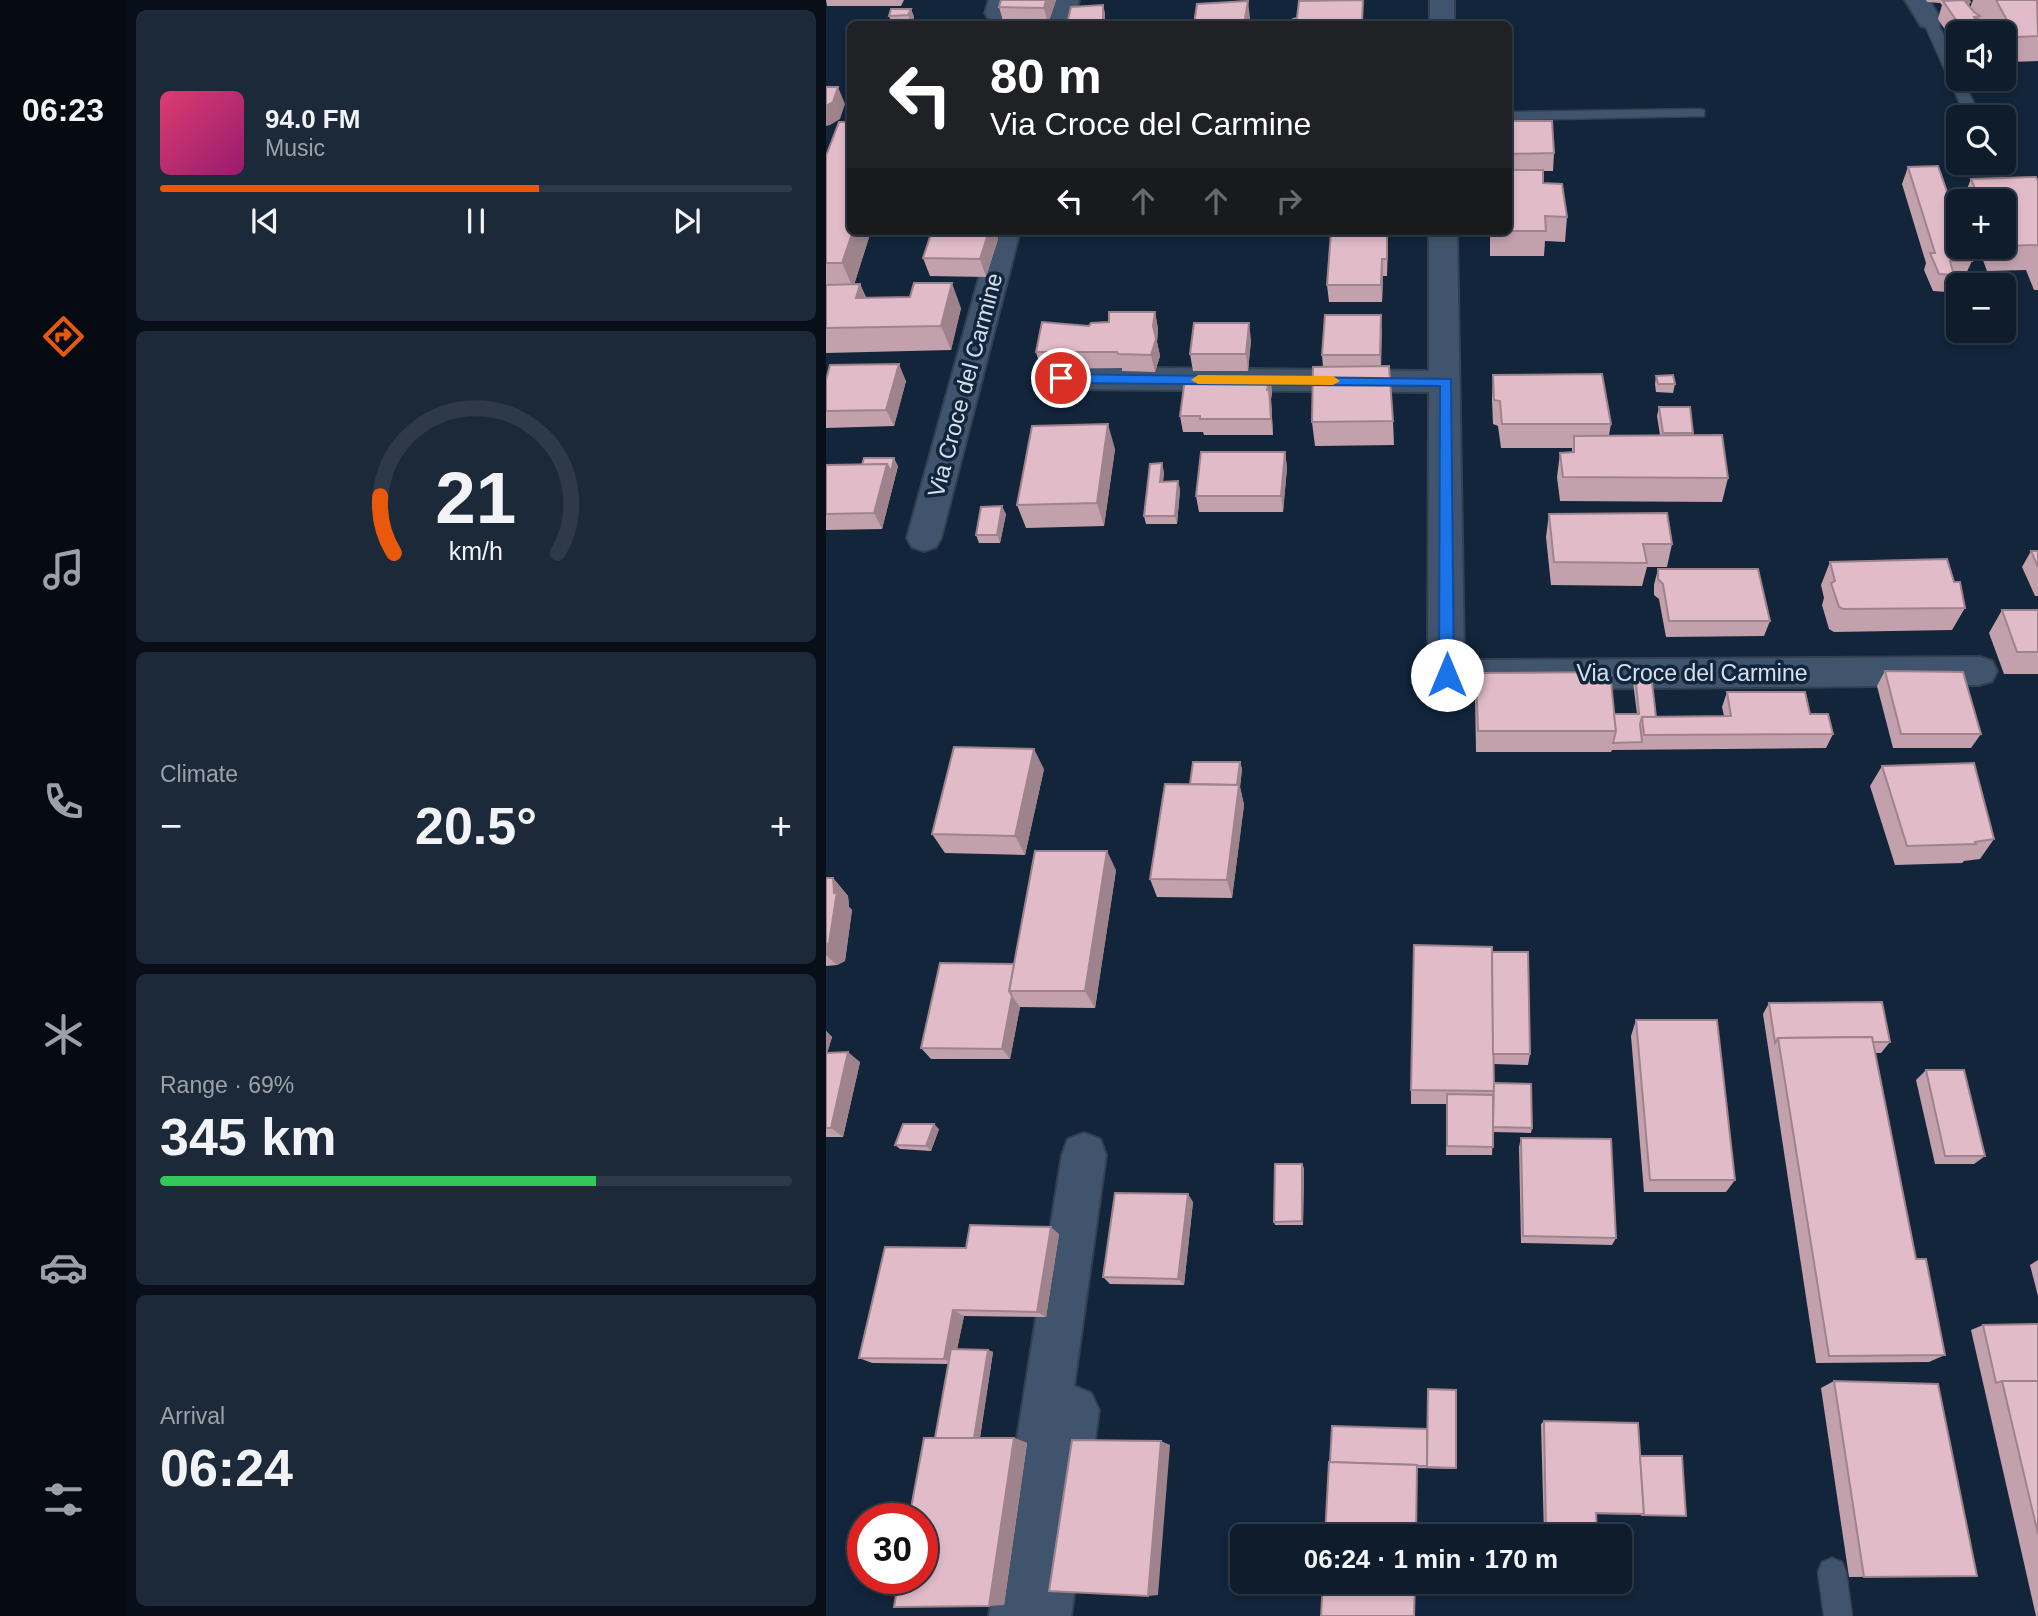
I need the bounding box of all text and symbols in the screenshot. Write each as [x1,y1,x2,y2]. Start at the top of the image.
map controls [1946,21,2016,343]
button: sound [1946,21,2016,91]
icon: left [875,49,966,140]
text: 80 m [990,49,1102,103]
text: 06:23 [22,92,104,128]
text: 94.0 FM [265,104,360,134]
button: search [1946,105,2016,175]
text: Via Croce del Carmine [990,106,1311,142]
text: Music [265,135,325,161]
icon: left [1051,182,1089,220]
icon: ahead [1124,182,1162,220]
icon: ahead [1197,182,1235,220]
icon: right [1270,182,1308,220]
button: + [1946,189,2016,259]
icon: previous [246,202,284,240]
icon: pause [457,202,495,240]
icon: next [668,202,706,240]
street label: Via Croce del Carmine [923,270,1007,500]
button: − [1946,273,2016,343]
icon: directions [39,312,88,361]
pin [1031,348,1091,408]
icon: arrive [1042,359,1080,397]
text: 21 [436,457,516,538]
text: km/h [449,537,503,565]
icon: music [39,545,88,594]
position arrow [1410,638,1484,712]
street label: Via Croce del Carmine [1577,660,1807,686]
text: Climate [160,761,238,787]
icon: phone [39,777,88,826]
text: 20.5° [415,797,537,855]
text: − [160,805,182,847]
text: + [770,805,792,847]
icon: climate [39,1010,88,1059]
text: Range · 69% [160,1072,294,1098]
text: 345 km [160,1108,336,1166]
icon: car [39,1243,88,1292]
text: Arrival [160,1403,225,1429]
text: 06:24 [160,1439,293,1497]
icon: filters [39,1475,88,1524]
speed limit sign: 30 [847,1503,938,1594]
text: 06:24 · 1 min · 170 m [1304,1544,1558,1574]

